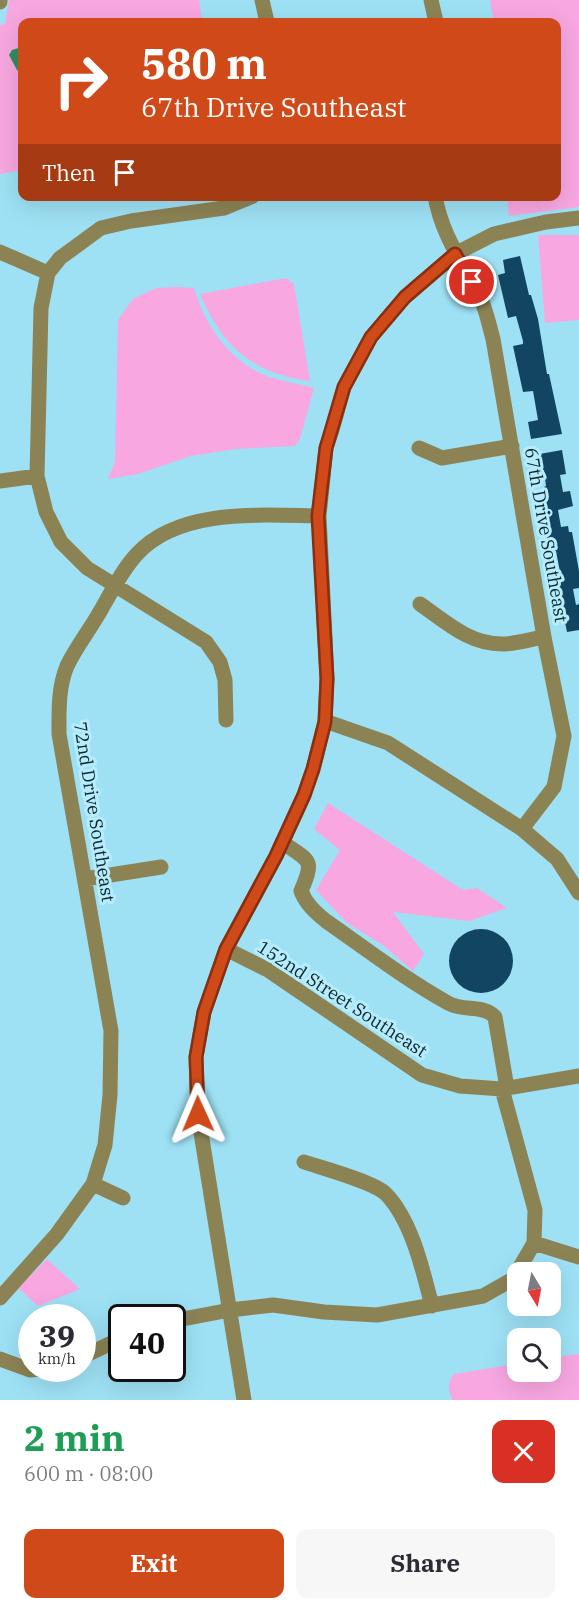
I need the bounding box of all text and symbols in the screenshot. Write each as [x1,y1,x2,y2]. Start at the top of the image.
text: 580 m [141,36,267,91]
icon: right [42,42,120,120]
text: 67th Drive Southeast [141,89,407,124]
icon: arrive [108,156,141,189]
text: Then [42,158,96,187]
pin [446,256,497,307]
icon: arrive [455,265,488,298]
street label: 67th Drive Southeast [520,446,573,624]
street label: 72nd Drive Southeast [69,720,120,904]
street label: 152nd Street Southeast [253,935,432,1062]
position arrow [166,1082,230,1146]
north arrow [507,1262,561,1316]
map controls [507,1262,561,1382]
speed limit sign: 40 [108,1304,186,1382]
text: 39 [39,1316,75,1355]
button: search [507,1328,561,1382]
text: km/h [38,1349,76,1368]
text: 2 min [24,1414,125,1461]
button: close [492,1420,555,1483]
text: 600 m · 08:00 [24,1460,153,1487]
button: Exit [24,1529,284,1598]
button: Share [296,1529,555,1598]

